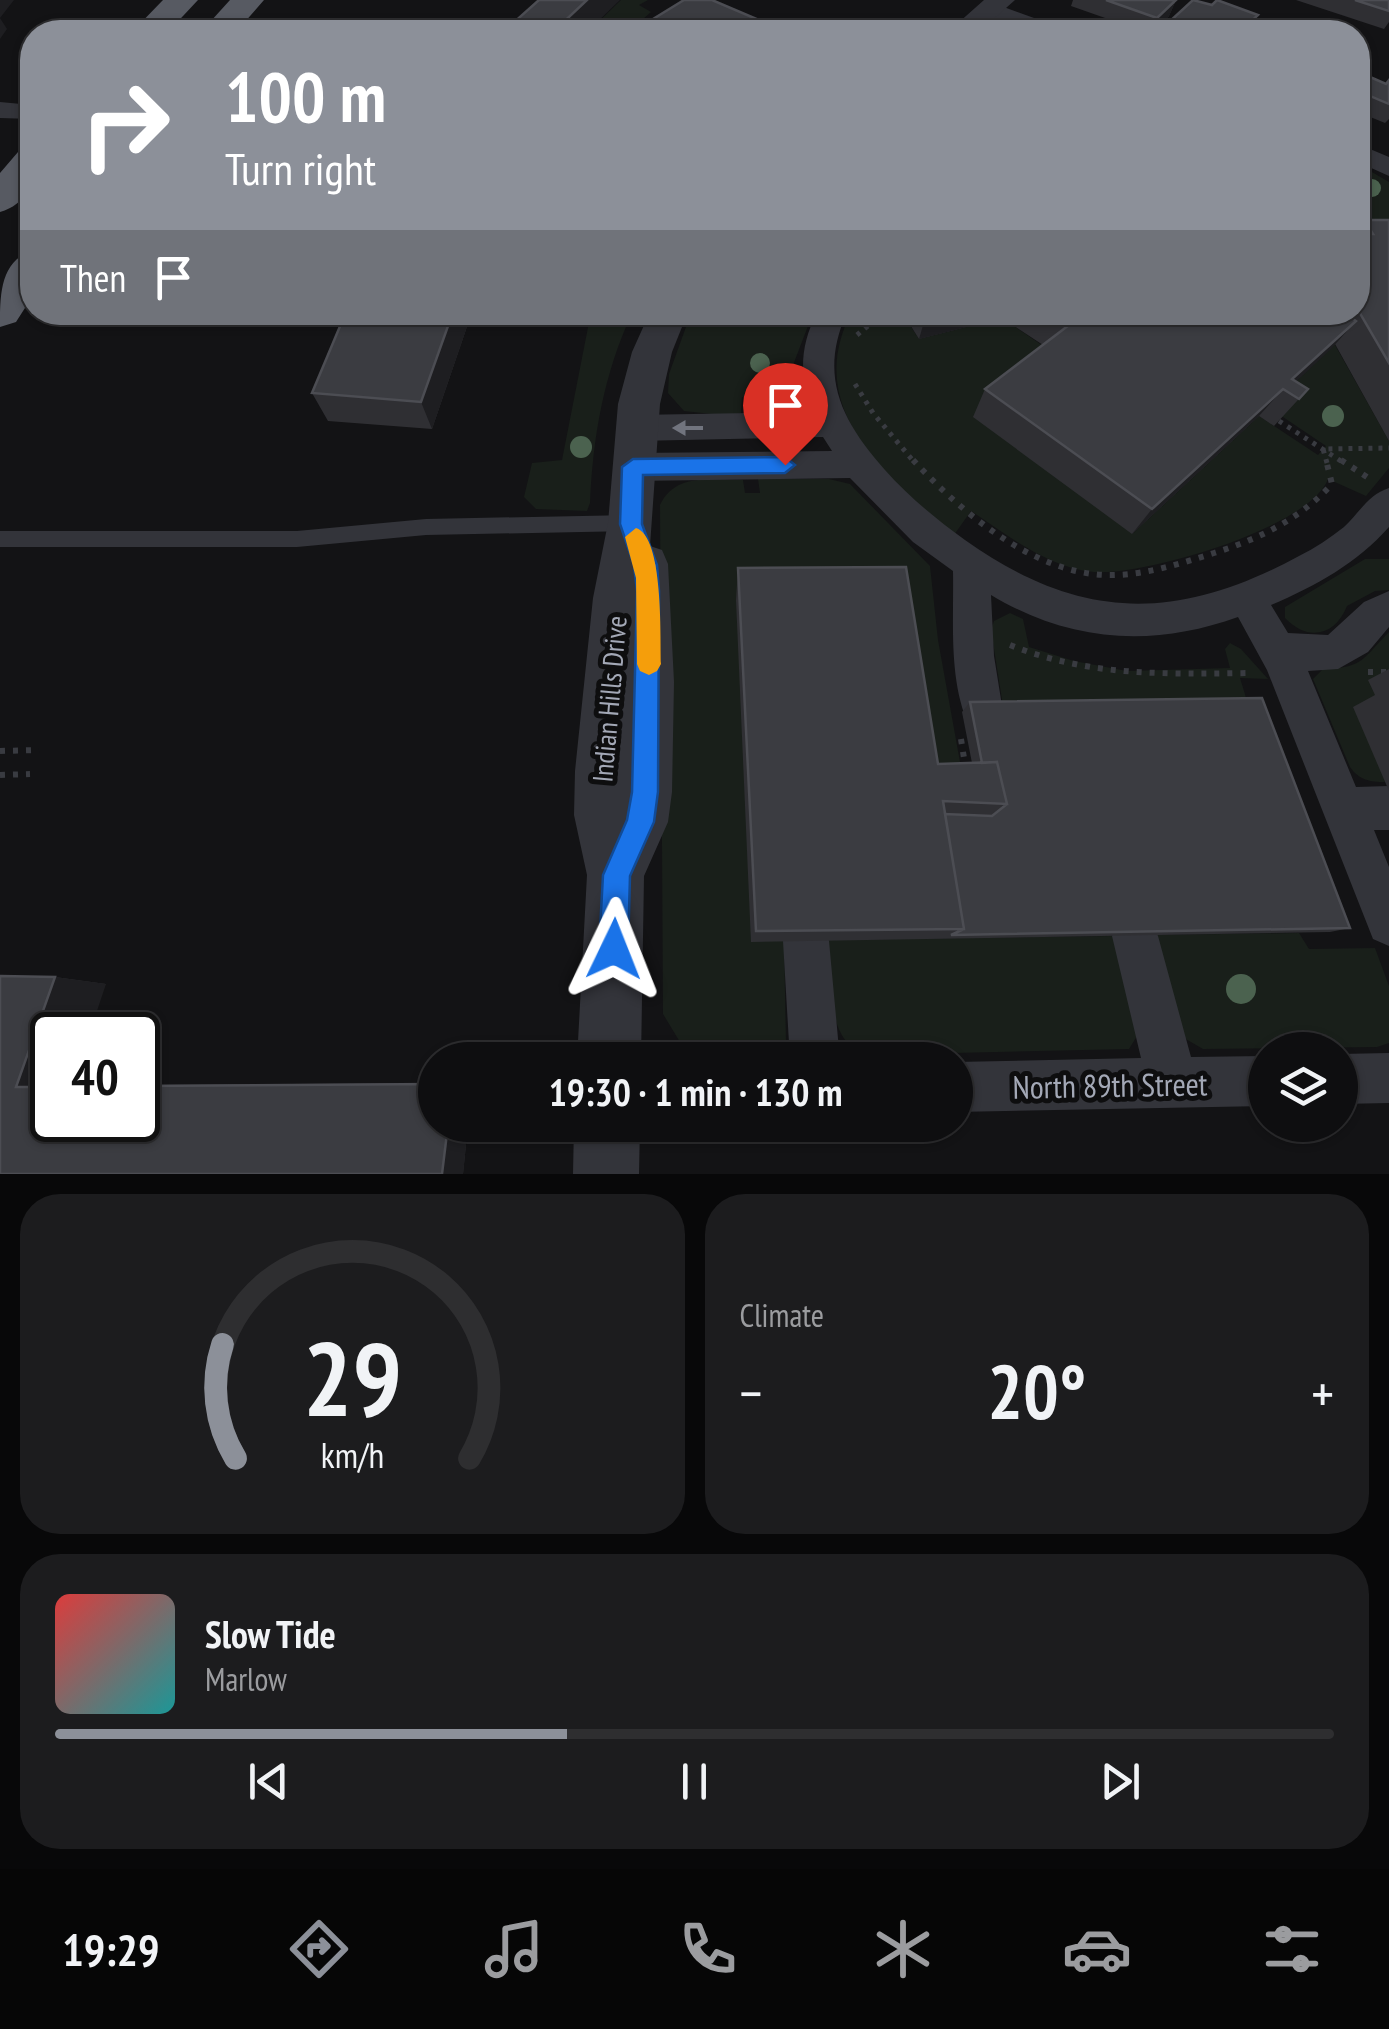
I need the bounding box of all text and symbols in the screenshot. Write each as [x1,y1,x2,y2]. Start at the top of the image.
text: 100 m [225,51,386,141]
icon: right [60,60,190,190]
text: Turn right [225,139,376,197]
icon: arrive [146,250,201,305]
text: Then [60,253,126,302]
pin [743,363,828,466]
icon: arrive [758,378,813,433]
one-way arrow [671,420,703,436]
street label: Indian Hills Drive [583,614,635,784]
position arrow [562,897,666,1001]
speed limit sign: 40 [30,1012,160,1142]
map controls [1248,1032,1358,1142]
button: layers [1248,1032,1358,1142]
street label: North 89th Street [1012,1062,1208,1108]
text: 19:30 · 1 min · 130 m [549,1067,842,1116]
text: Climate [740,1294,824,1336]
text: 29 [303,1310,402,1445]
text: 20° [987,1343,1086,1440]
text: − [740,1357,762,1428]
text: + [1311,1357,1334,1428]
text: km/h [321,1432,384,1478]
text: Slow Tide [205,1609,336,1658]
text: Marlow [205,1658,287,1700]
icon: previous [241,1754,296,1809]
icon: pause [667,1754,722,1809]
icon: next [1093,1754,1148,1809]
icon: directions [284,1914,354,1984]
icon: music [479,1914,549,1984]
icon: phone [673,1914,743,1984]
icon: climate [868,1914,938,1984]
icon: car [1062,1914,1132,1984]
icon: filters [1257,1914,1327,1984]
text: 19:29 [62,1920,160,1978]

